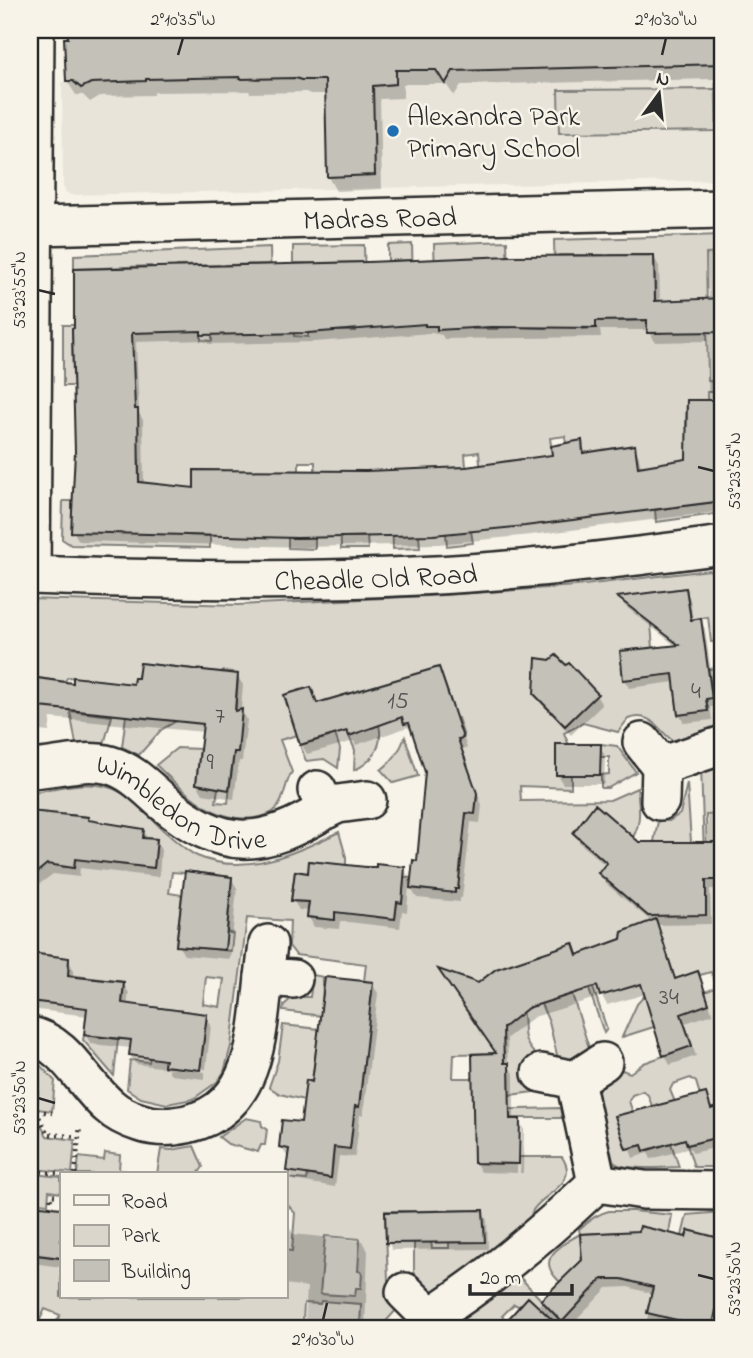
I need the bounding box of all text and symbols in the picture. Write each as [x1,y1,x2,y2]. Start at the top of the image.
text: 2°10'35"W [150,8,216,34]
text: 2°10'30"W [635,8,697,34]
north arrow [624,60,694,130]
text: N [653,65,673,95]
place label: Alexandra Park Primary School [407,98,581,171]
marker: Alexandra Park Primary School [385,123,401,139]
street label: Madras Road [303,199,458,243]
text: 53°23'55"N [8,251,34,329]
text: 53°23'55"N [723,432,749,510]
street label: Cheadle Old Road [274,555,479,604]
house number: 4 [691,675,701,710]
house number: 15 [387,685,409,720]
house number: 7 [215,700,225,735]
street label: Wimbledon Drive [92,745,270,863]
house number: 9 [206,746,214,781]
house number: 34 [659,981,679,1016]
text: 53°23'50"N [8,1060,34,1136]
legend [60,1172,287,1298]
text: Road [122,1188,168,1218]
text: Park [122,1222,161,1252]
text: 53°23'50"N [723,1241,749,1317]
scale bar [470,1253,571,1297]
text: Building [121,1258,191,1290]
text: 20 m [480,1264,521,1294]
text: 2°10'30"W [292,1328,354,1354]

